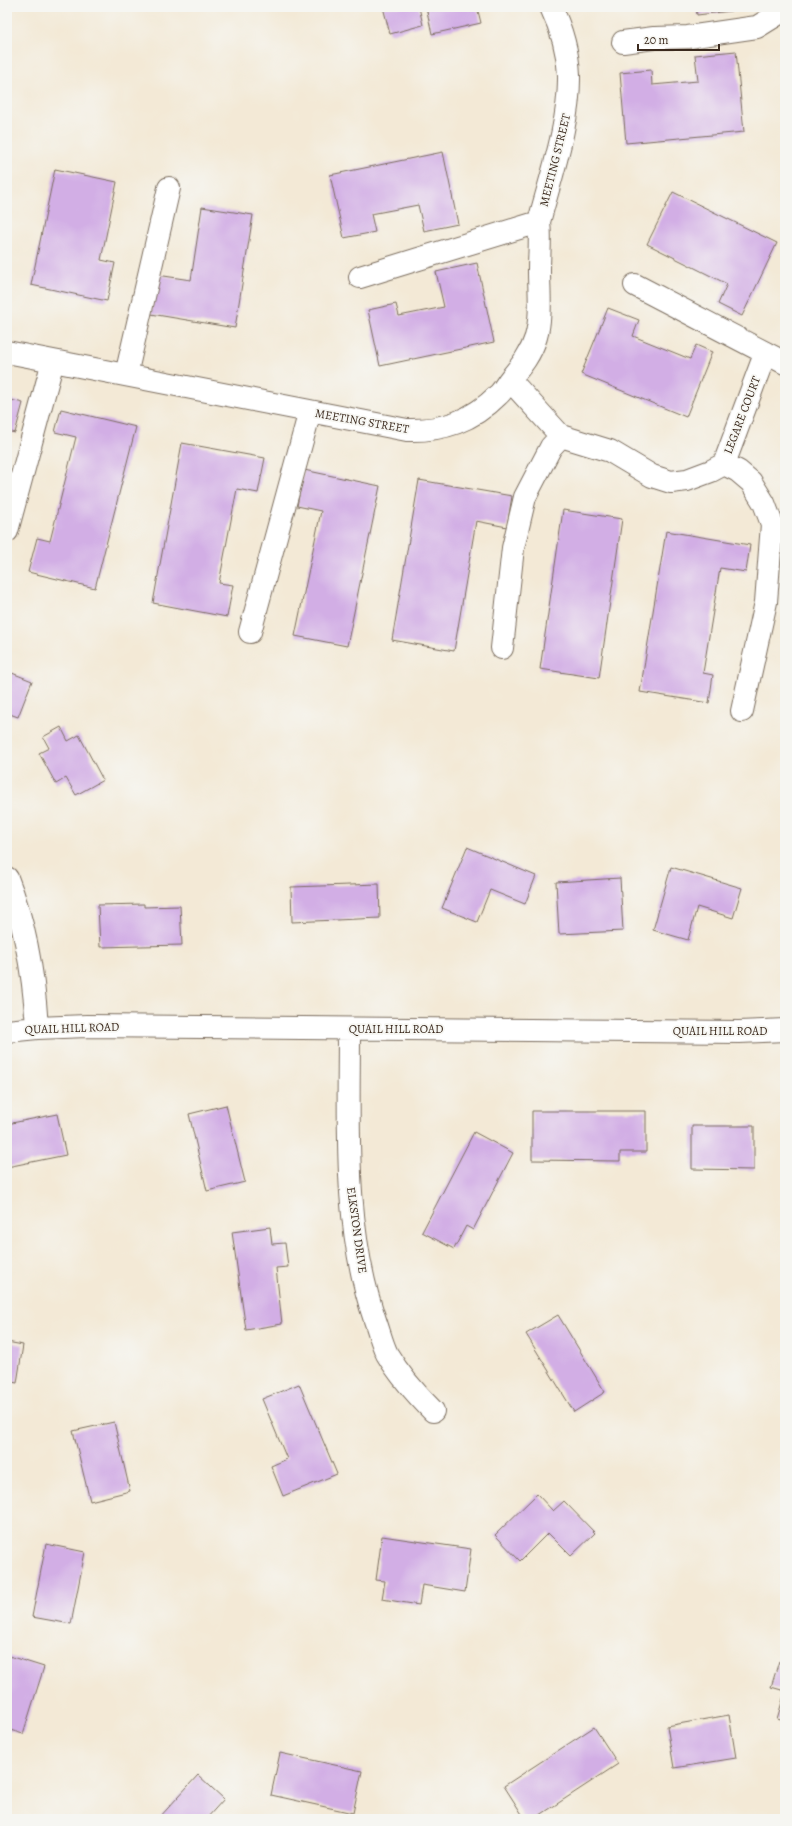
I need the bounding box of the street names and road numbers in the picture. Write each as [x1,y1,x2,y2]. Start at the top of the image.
street label: MEETING STREET [536,111,574,208]
street label: LEGARE COURT [720,373,764,456]
street label: MEETING STREET [314,405,411,437]
street label: QUAIL HILL ROAD [24,1018,120,1038]
street label: QUAIL HILL ROAD [349,1021,443,1037]
street label: QUAIL HILL ROAD [673,1023,767,1039]
street label: ELKSTON DRIVE [343,1186,371,1274]

